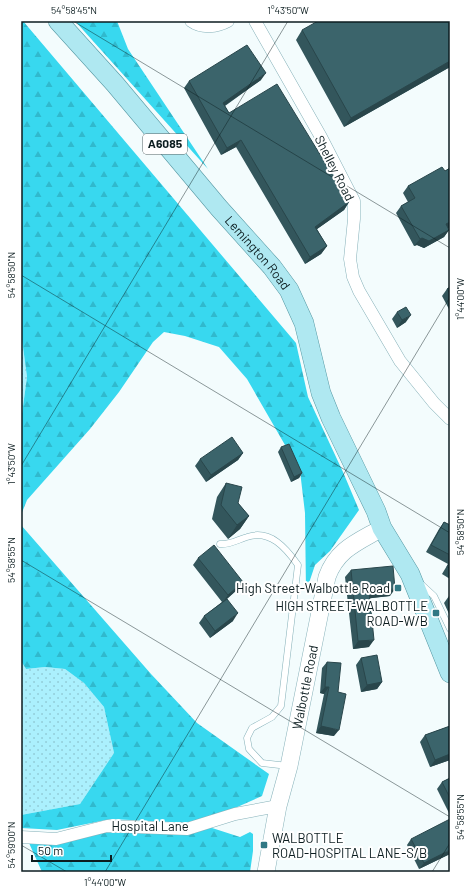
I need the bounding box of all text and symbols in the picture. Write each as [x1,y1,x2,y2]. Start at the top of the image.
text: 54°58'45"N [51,4,97,16]
text: 1°43'50"W [267,4,309,16]
street label: Shelley Road [312,133,358,203]
road number: A6085 [143,134,187,154]
street label: Lemington Road [222,212,294,293]
text: 54°58'50"N [5,252,17,298]
text: 1°44'00"W [454,278,466,320]
text: 1°43'50"W [5,443,17,485]
text: 54°58'50"N [454,509,466,555]
text: 54°58'55"N [5,537,17,583]
place label: High Street-Walbottle Road [236,580,390,596]
marker: High Street-Walbottle Road [393,583,403,593]
place label: HIGH STREET-WALBOTTLE ROAD-W/B [275,598,428,629]
marker: HIGH STREET-WALBOTTLE ROAD-W/B [431,608,441,618]
street label: Walbottle Road [289,644,321,731]
text: 54°58'55"N [454,794,466,840]
street label: Hospital Lane [111,818,189,834]
text: 54°59'00"N [5,822,17,868]
place label: WALBOTTLE ROAD-HOSPITAL LANE-S/B [272,830,427,861]
scale bar [32,837,111,863]
marker: WALBOTTLE ROAD-HOSPITAL LANE-S/B [259,840,269,850]
text: 50 m [38,843,63,857]
text: 1°44'00"W [84,876,126,888]

